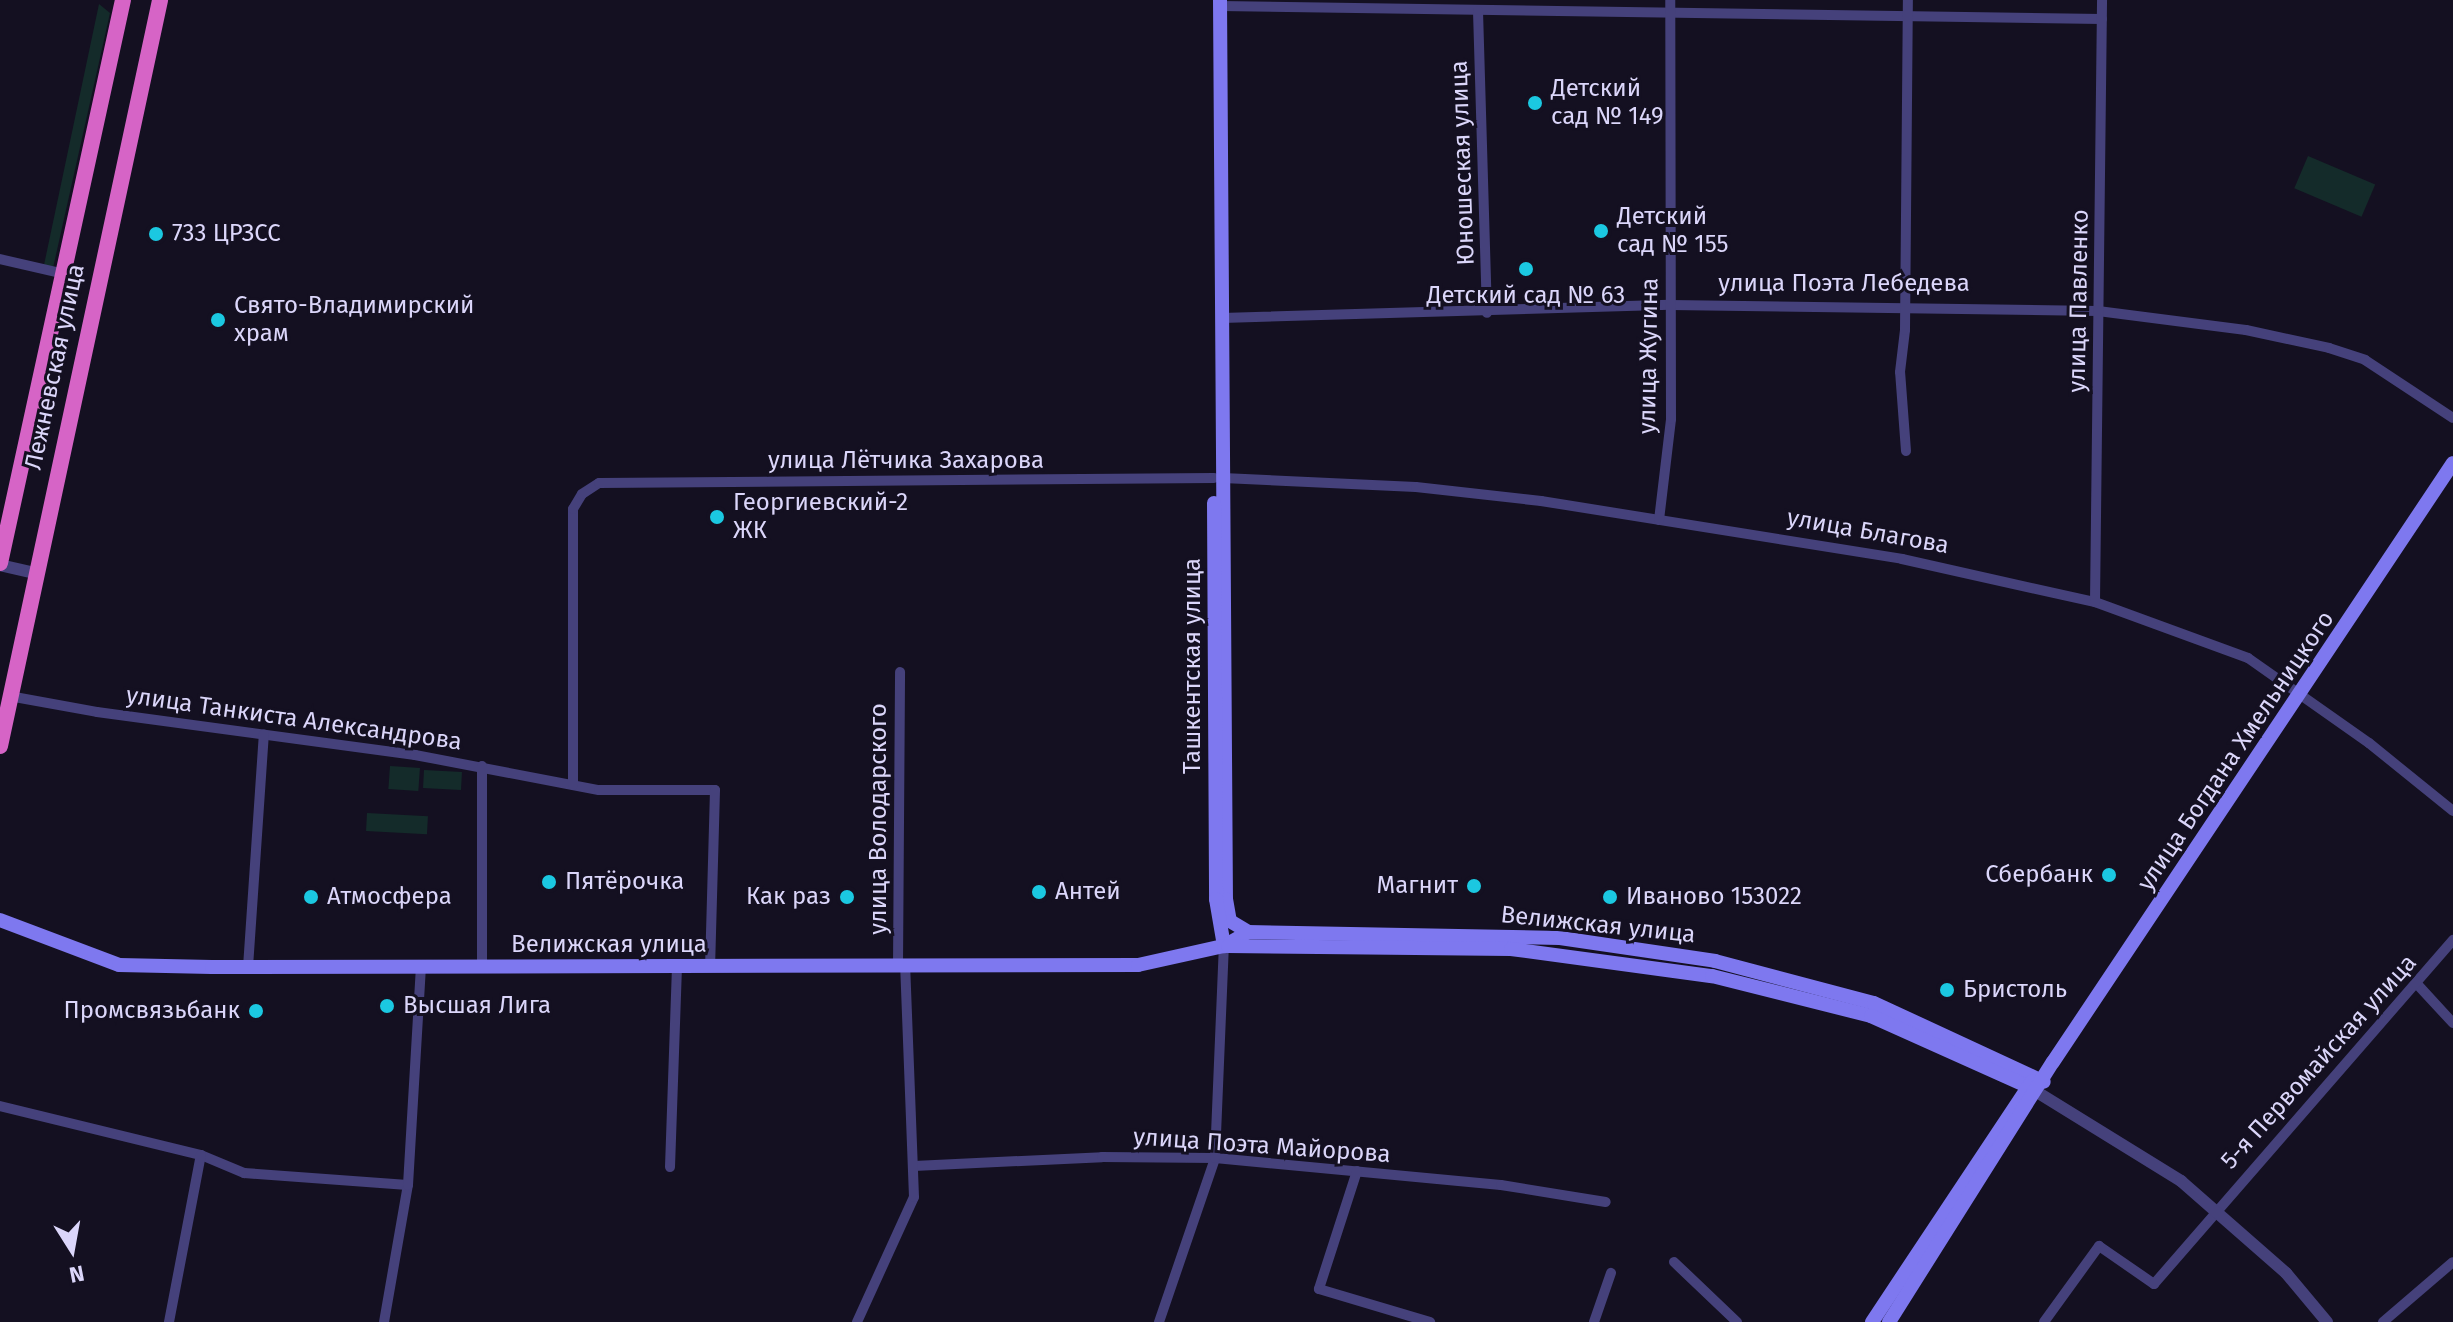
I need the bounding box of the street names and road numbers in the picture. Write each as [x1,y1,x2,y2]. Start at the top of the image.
street label: Юношеская улица [1445,60,1481,266]
street label: улица Павленко [2063,209,2095,393]
street label: Лежневская улица [19,261,91,473]
street label: улица Поэта Лебедева [1718,270,1970,298]
street label: улица Жугина [1633,278,1665,434]
street label: улица Лётчика Захарова [768,447,1044,475]
street label: улица Благова [1785,504,1951,560]
street label: Ташкентская улица [1179,558,1207,774]
street label: улица Богдана Хмельницкого [2131,606,2341,896]
street label: улица Танкиста Александрова [124,681,464,757]
street label: улица Володарского [865,703,893,935]
street label: Велижская улица [1499,900,1697,950]
street label: Велижская улица [511,931,707,959]
street label: 5-я Первомайская улица [2215,949,2423,1175]
street label: улица Поэта Майорова [1132,1123,1392,1169]

